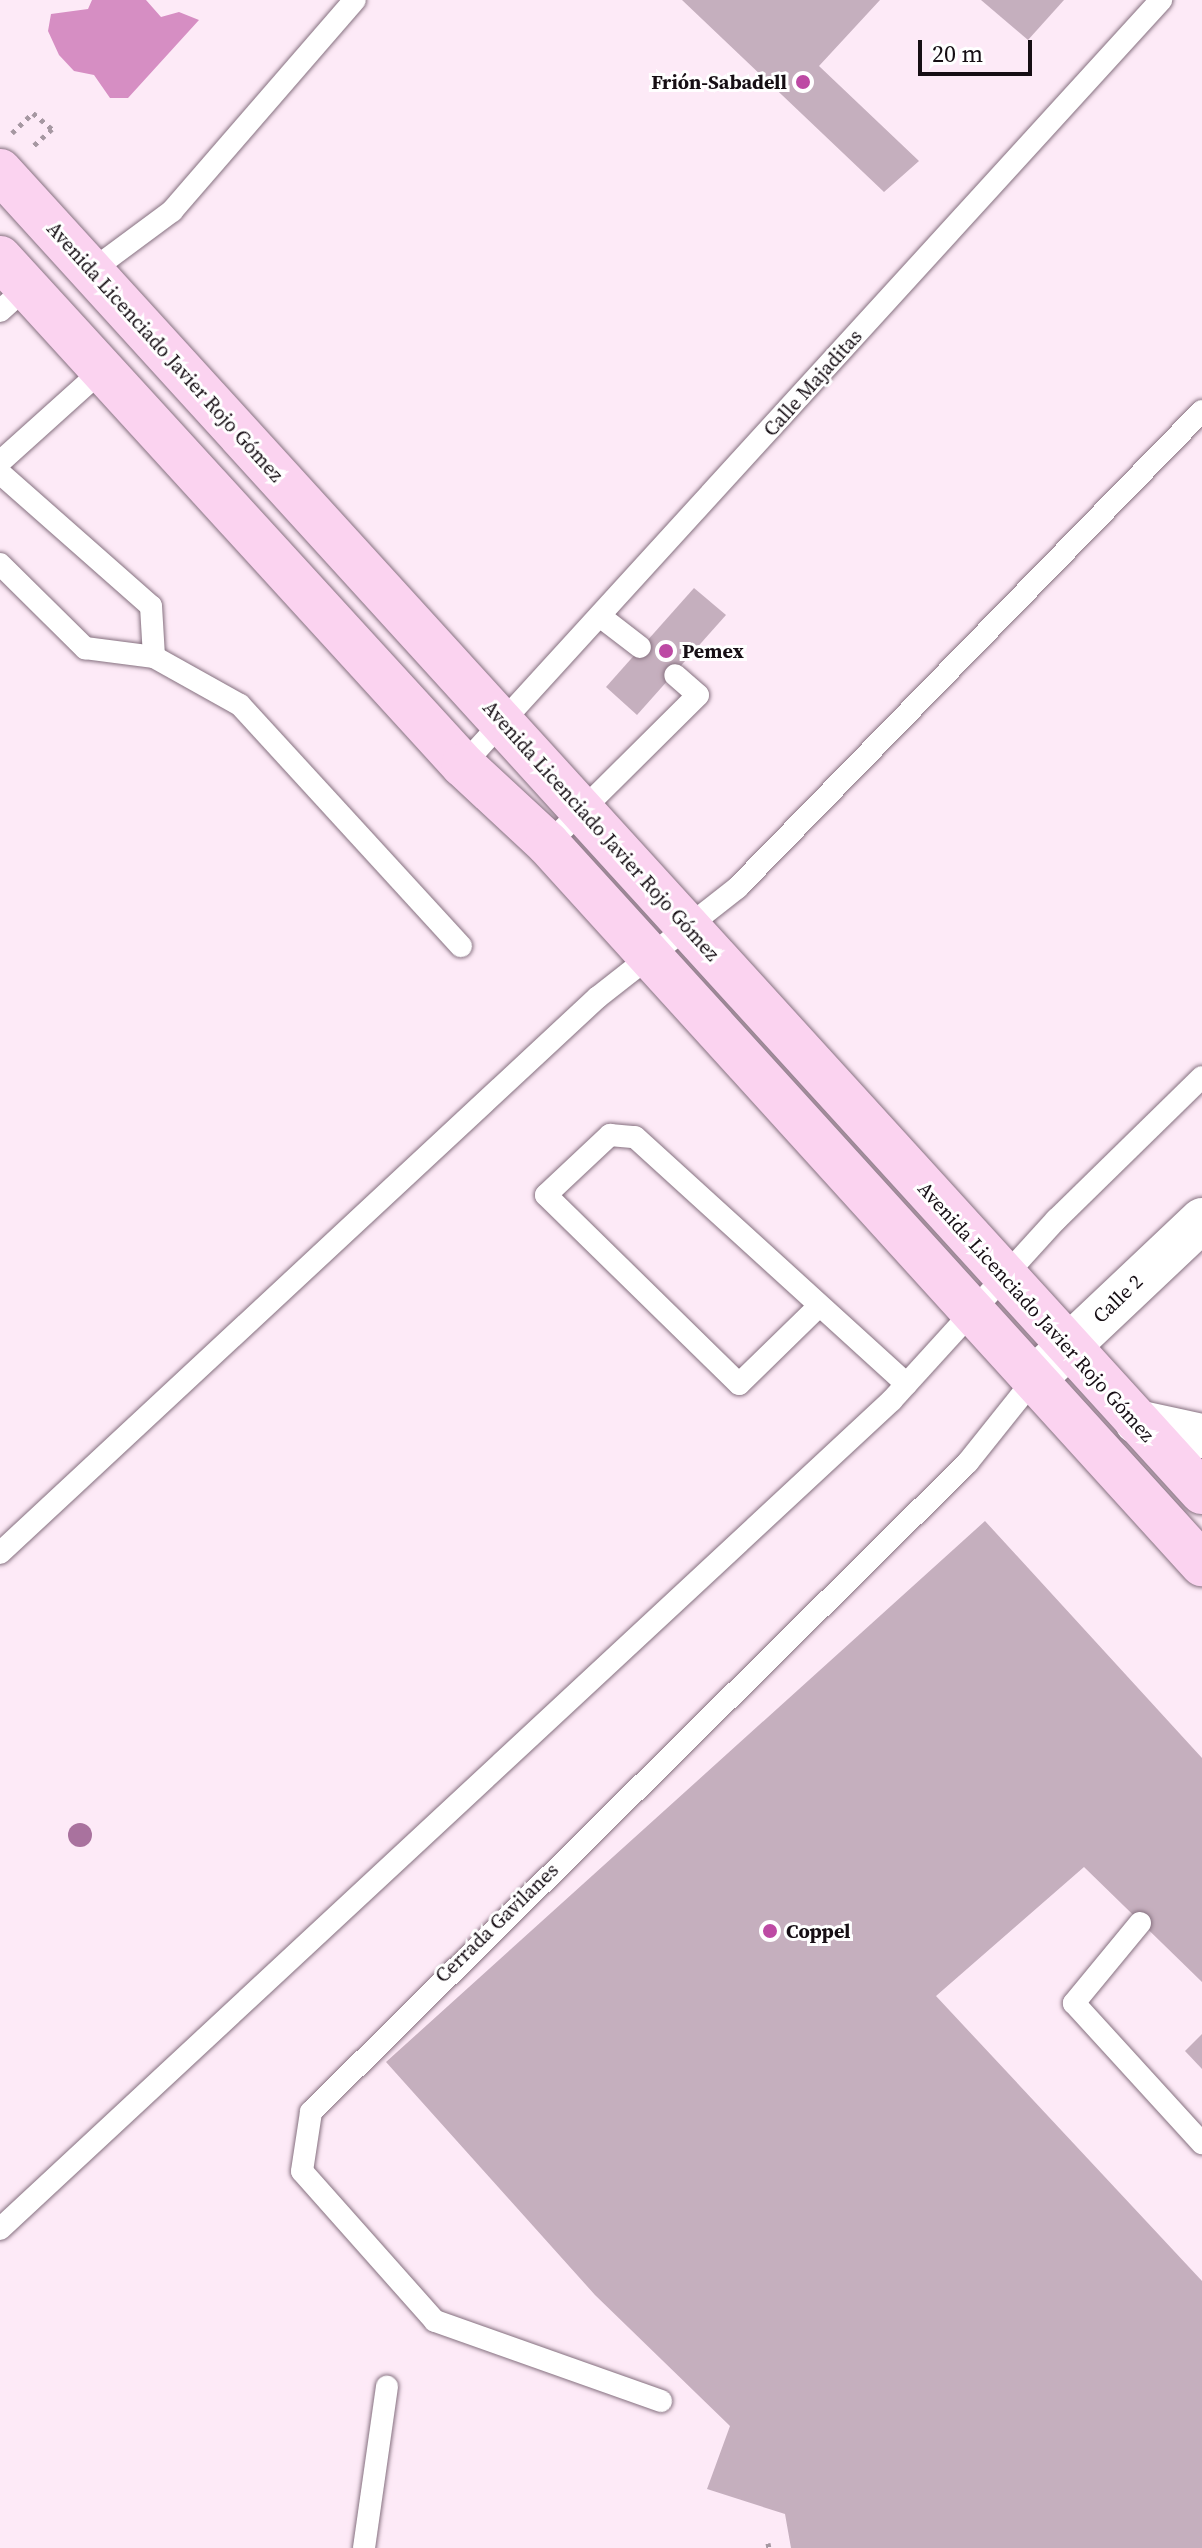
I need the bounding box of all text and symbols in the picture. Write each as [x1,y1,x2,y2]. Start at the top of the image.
scale bar [922,24,1036,74]
text: 20 m [932,37,983,70]
place label: Frión-Sabadell [651,70,787,94]
marker: Frión-Sabadell [794,73,812,91]
street label: Avenida Licenciado Javier Rojo Gómez [42,217,288,487]
street label: Calle Majaditas [759,325,867,441]
place label: Pemex [682,639,744,663]
marker: Pemex [657,642,675,660]
street label: Avenida Licenciado Javier Rojo Gómez [478,696,724,966]
street label: Avenida Licenciado Javier Rojo Gómez [913,1177,1159,1447]
street label: Calle 2 [1088,1270,1148,1328]
street label: Cerrada Gavilanes [430,1858,564,1988]
place label: Coppel [786,1919,850,1943]
marker: Coppel [761,1922,779,1940]

